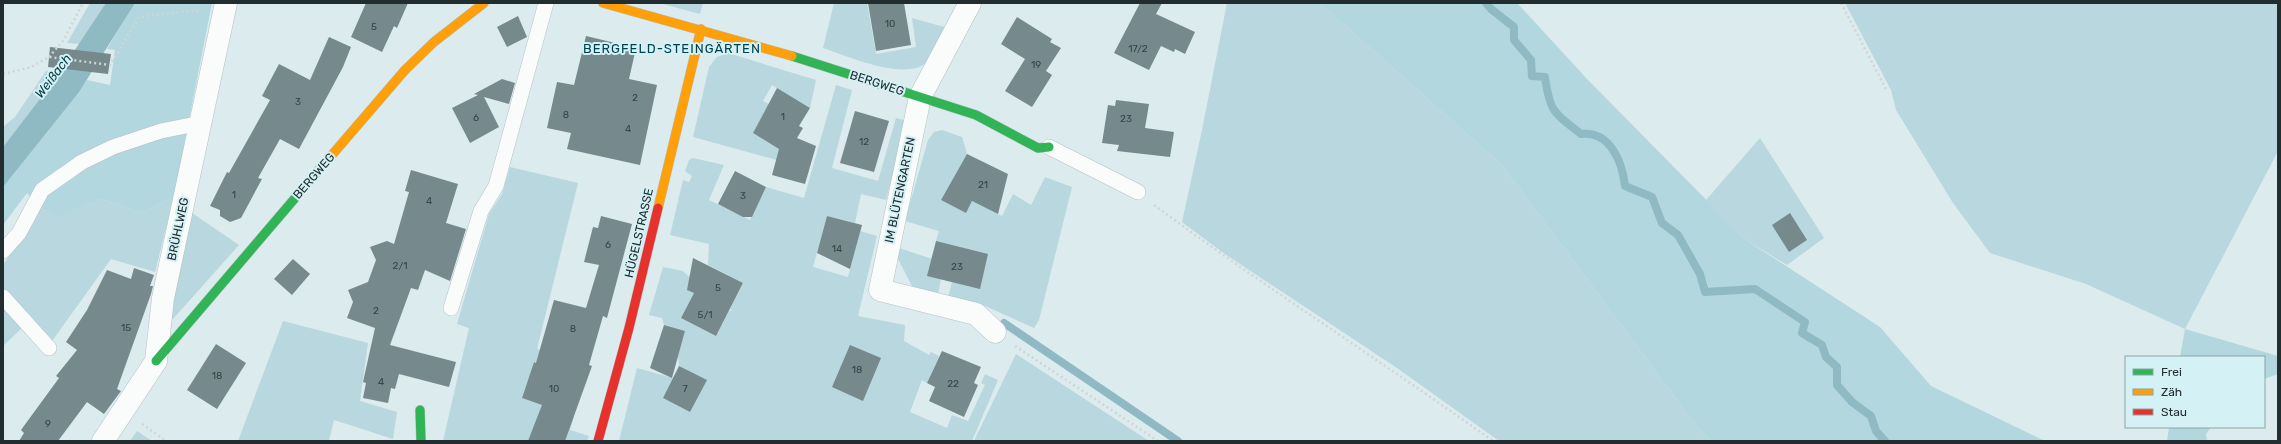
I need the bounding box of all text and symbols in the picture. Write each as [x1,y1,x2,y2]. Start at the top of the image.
house number: 10 [885,18,895,30]
house number: 5 [371,21,377,33]
district label: BERGFELD-STEINGÄRTEN [583,41,761,56]
house number: 17/2 [1128,43,1148,55]
water label: Weißach [32,51,74,101]
house number: 19 [1031,59,1041,71]
street label: BERGWEG [848,68,906,98]
house number: 2 [632,92,638,104]
house number: 3 [295,96,301,108]
house number: 8 [563,109,569,121]
house number: 1 [781,111,785,123]
house number: 6 [473,112,479,124]
house number: 23 [1120,113,1132,125]
house number: 4 [625,123,631,135]
house number: 12 [859,136,869,148]
street label: IM BLÜTENGARTEN [882,136,918,244]
street label: BERGWEG [290,150,338,202]
house number: 21 [978,179,988,191]
street label: HÜGELSTRASSE [622,187,656,279]
house number: 1 [232,189,236,201]
house number: 3 [740,190,746,202]
house number: 4 [426,195,432,207]
street label: BRÜHLWEG [164,196,192,262]
house number: 6 [605,239,611,251]
house number: 14 [832,243,842,255]
house number: 2/1 [393,260,407,272]
house number: 23 [951,261,963,273]
house number: 5 [715,282,721,294]
house number: 2 [373,305,379,317]
house number: 5/1 [698,309,712,321]
house number: 15 [121,322,131,334]
house number: 8 [570,323,576,335]
legend [2125,356,2265,428]
house number: 18 [852,364,862,376]
text: Frei [2161,365,2182,379]
house number: 18 [212,370,222,382]
house number: 4 [378,376,384,388]
house number: 22 [947,378,959,390]
house number: 10 [549,383,559,395]
house number: 7 [682,383,688,395]
text: Zäh [2161,385,2182,399]
text: Stau [2161,405,2187,419]
house number: 9 [45,418,51,430]

